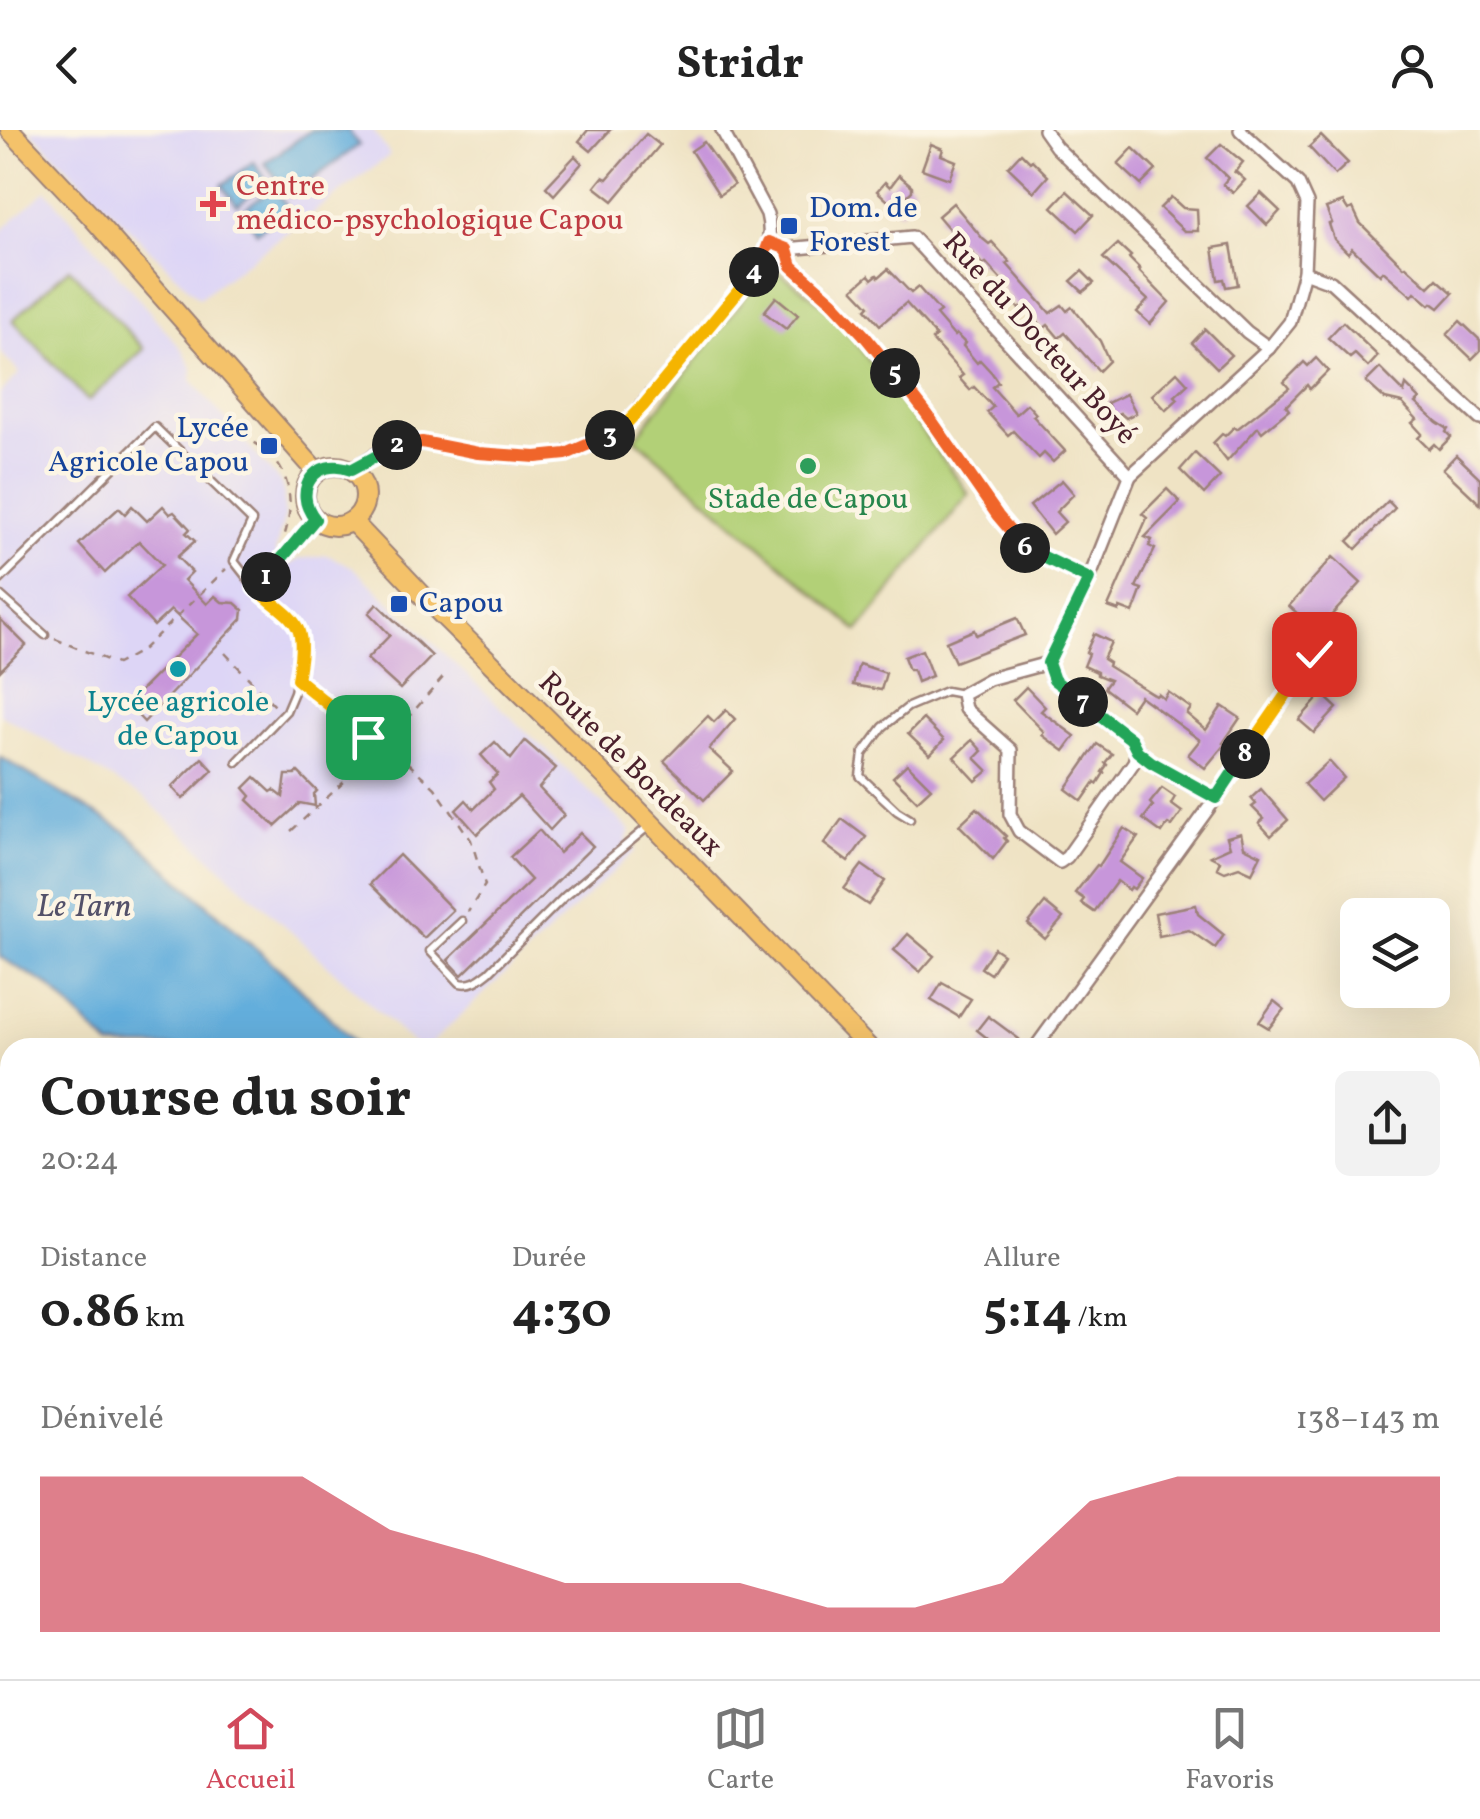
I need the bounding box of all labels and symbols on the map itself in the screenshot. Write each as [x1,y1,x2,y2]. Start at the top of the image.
place label: Centre médico-psychologique Capou [236,166,624,242]
place label: Dom. de Forest [809,188,918,264]
marker: Centre médico-psychologique Capou [200,191,226,217]
marker: Dom. de Forest [778,215,800,237]
street label: Rue du Docteur Boyé [932,223,1146,455]
pin: 4 [729,247,779,297]
pin: 5 [870,348,920,398]
place label: Lycée Agricole Capou [48,408,249,484]
pin: 3 [585,410,635,460]
pin: 2 [372,420,422,470]
marker: Lycée Agricole Capou [258,435,280,457]
marker: Stade de Capou [797,455,819,477]
place label: Stade de Capou [708,479,908,521]
pin: 6 [1000,523,1050,573]
pin: 1 [241,552,291,602]
place label: Capou [419,583,504,625]
marker: Capou [388,593,410,615]
pin [1272,612,1357,697]
marker: Lycée agricole de Capou [167,658,189,680]
street label: Route de Bordeaux [528,663,732,867]
pin: 7 [1058,677,1108,727]
place label: Lycée agricole de Capou [87,682,269,758]
pin [326,695,411,780]
pin: 8 [1220,729,1270,779]
water label: Le Tarn [37,886,131,930]

